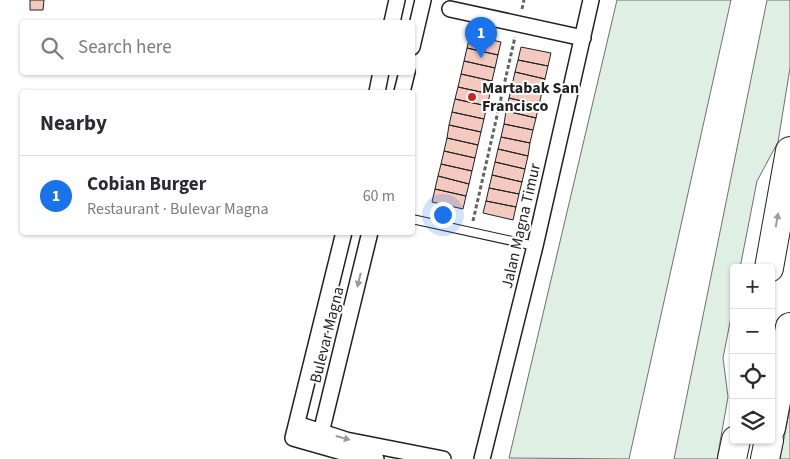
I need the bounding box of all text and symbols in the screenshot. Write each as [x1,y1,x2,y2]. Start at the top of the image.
pin: 1 [465,17,497,58]
search box [20,20,415,75]
icon: search [38,34,66,62]
text: Search here [78,34,172,61]
place label: Martabak San Francisco [482,77,579,117]
marker: Martabak San Francisco [466,91,478,103]
text: Nearby [40,108,107,138]
street label: Jalan Magna Timur [496,161,546,291]
text: Cobian Burger [87,171,206,198]
text: 1 [52,185,60,207]
text: 60 m [363,185,395,207]
text: Restaurant · Bulevar Magna [87,198,269,220]
your location [430,202,456,228]
one-way arrow [774,211,782,227]
map controls [730,264,775,444]
button: + [730,264,775,309]
one-way arrow [355,272,363,287]
street label: Bulevar Magna [304,284,350,386]
button: − [730,309,775,354]
button: locate [730,354,775,399]
button: layers [730,399,775,444]
one-way arrow [336,435,351,443]

